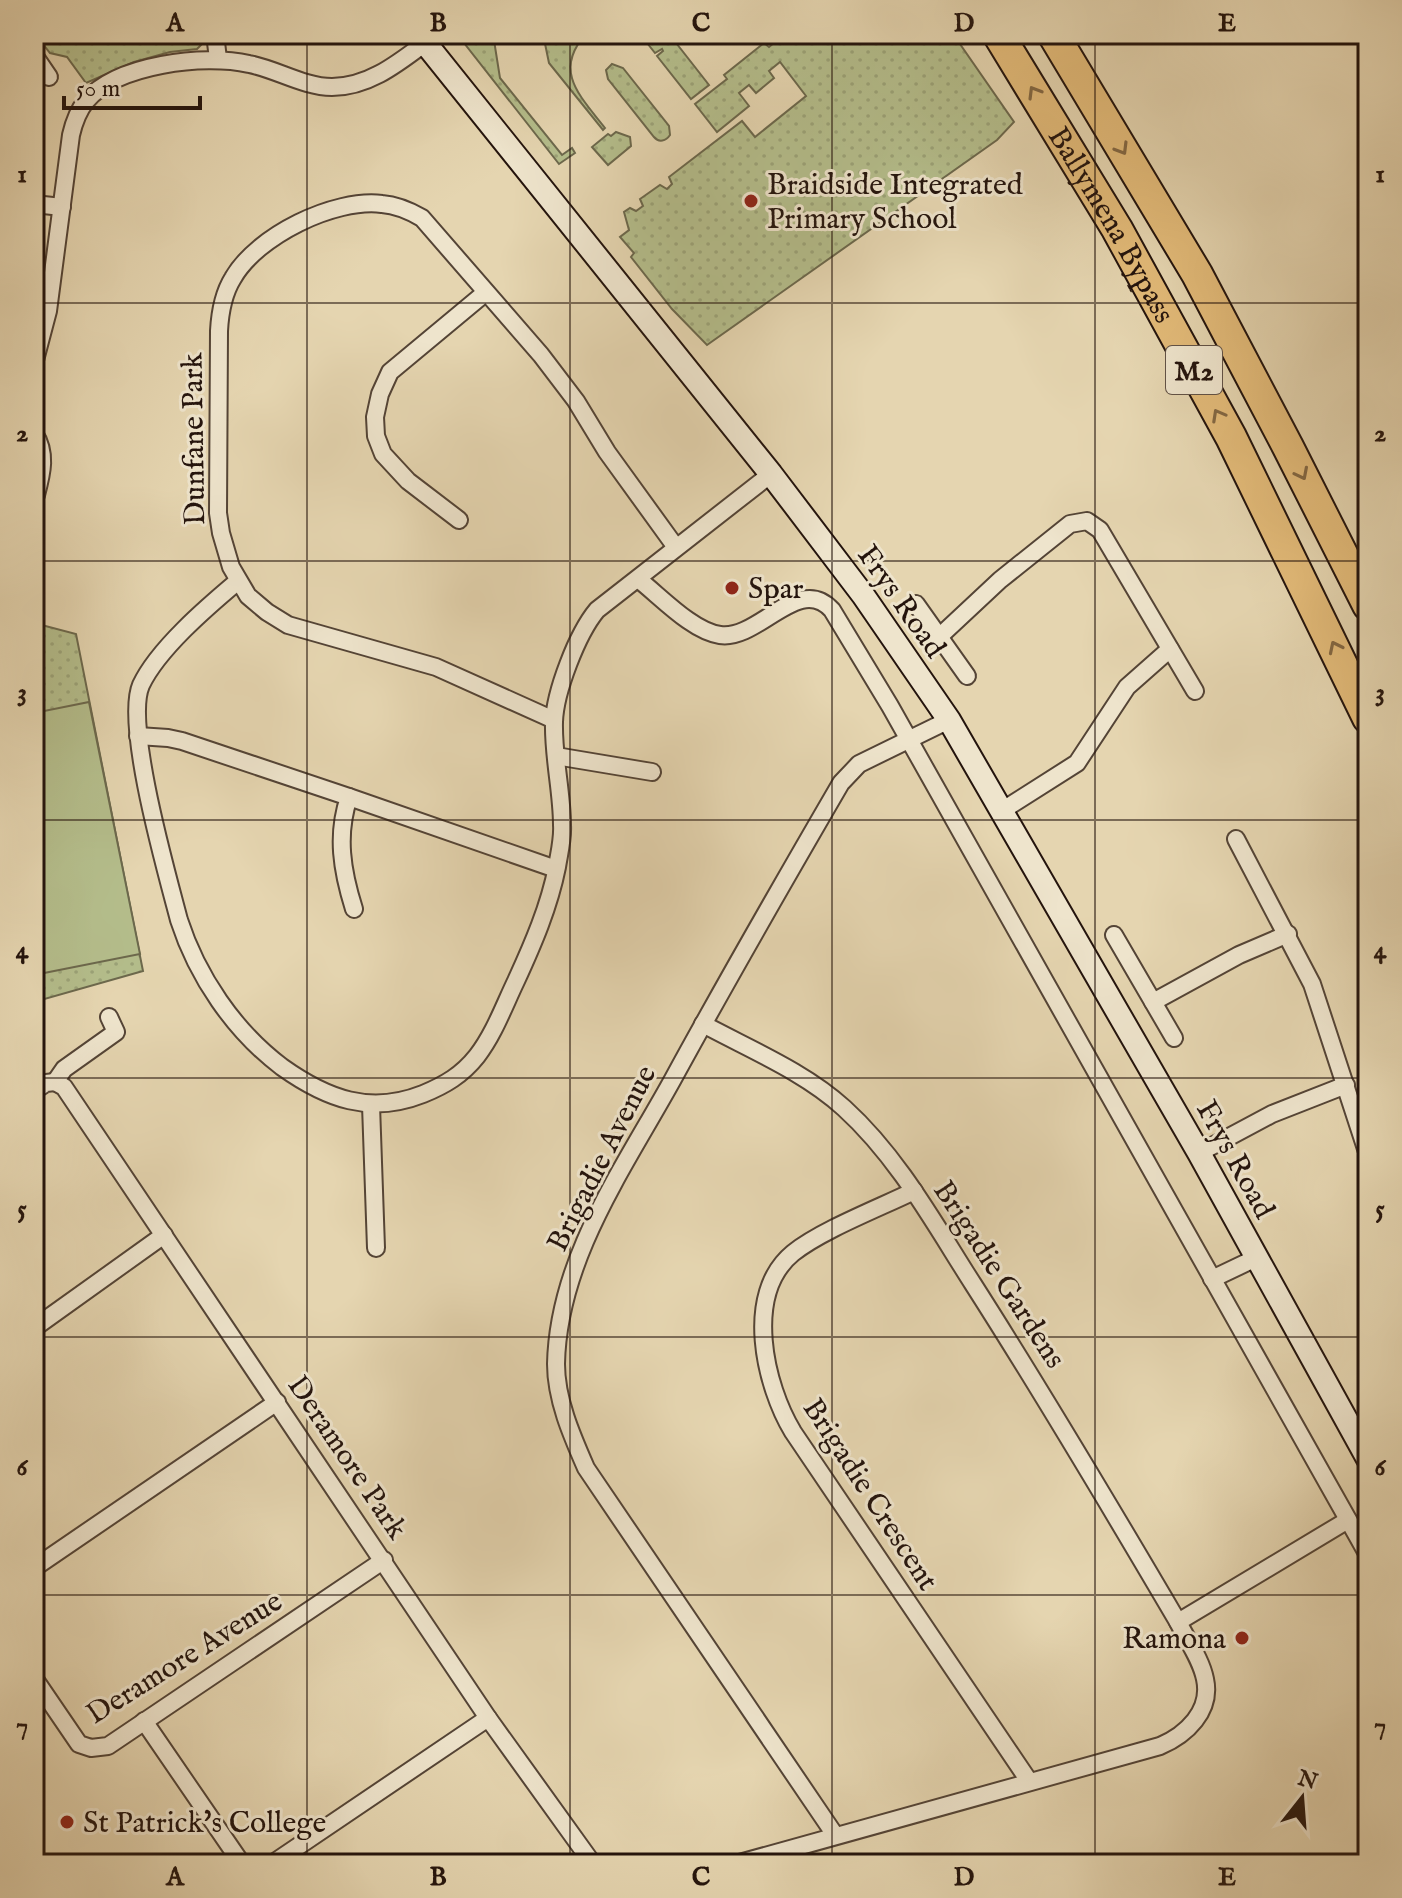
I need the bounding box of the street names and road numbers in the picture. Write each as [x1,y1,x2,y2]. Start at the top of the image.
street label: Ballymena Bypass [1038,120,1182,330]
road number: M2 [1166,346,1222,394]
street label: Dunfane Park [174,351,216,526]
street label: Frys Road [848,538,954,667]
street label: Brigadie Avenue [540,1059,666,1258]
street label: Frys Road [1186,1094,1283,1227]
street label: Brigadie Gardens [923,1174,1073,1376]
street label: Deramore Park [278,1369,416,1548]
street label: Brigadie Crescent [793,1392,946,1598]
street label: Deramore Avenue [80,1583,290,1734]

